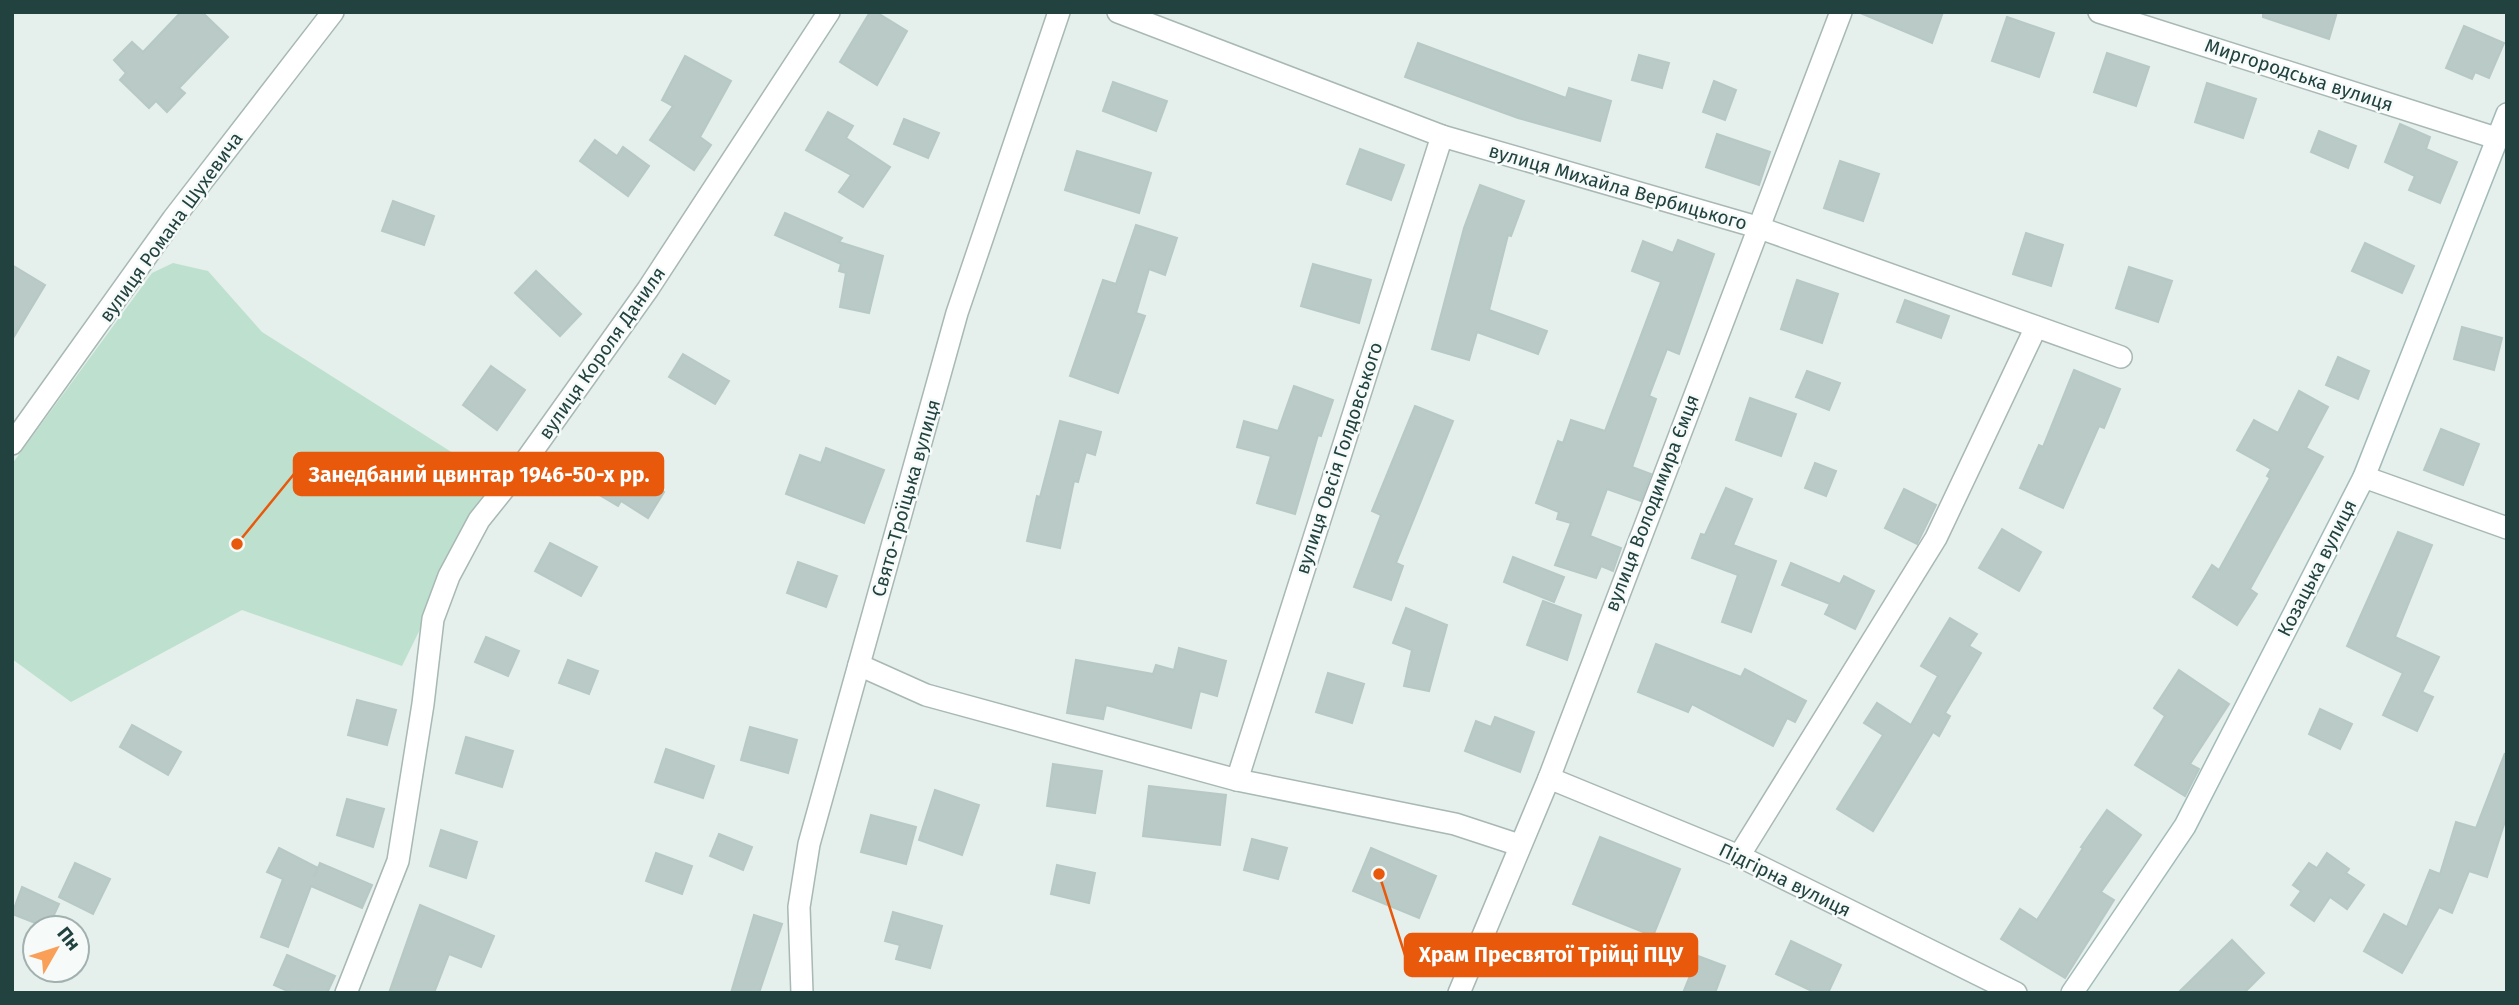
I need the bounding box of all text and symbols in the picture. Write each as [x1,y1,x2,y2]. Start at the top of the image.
street label: Миргородська вулиця [2202,34,2396,116]
street label: вулиця Романа Шухевича [94,128,248,326]
street label: вулиця Михайла Вербицького [1486,139,1750,235]
street label: вулиця Короля Даниля [534,262,670,444]
street label: вулиця Овсія Голдовського [1291,339,1387,577]
street label: вулиця Володимира Ємця [1600,391,1704,615]
street label: Свято-Троїцька вулиця [867,397,945,599]
callout: Занедбаний цвинтар 1946-50-х рр. [294,453,663,495]
text: Занедбаний цвинтар 1946-50-х рр. [308,462,649,488]
street label: Козацька вулиця [2273,496,2361,640]
street label: Підгірна вулиця [1715,838,1855,922]
north arrow [21,914,91,984]
text: Пн [52,922,85,955]
callout: Храм Пресвятої Трійці ПЦУ [1405,934,1697,976]
text: Храм Пресвятої Трійці ПЦУ [1418,942,1684,968]

